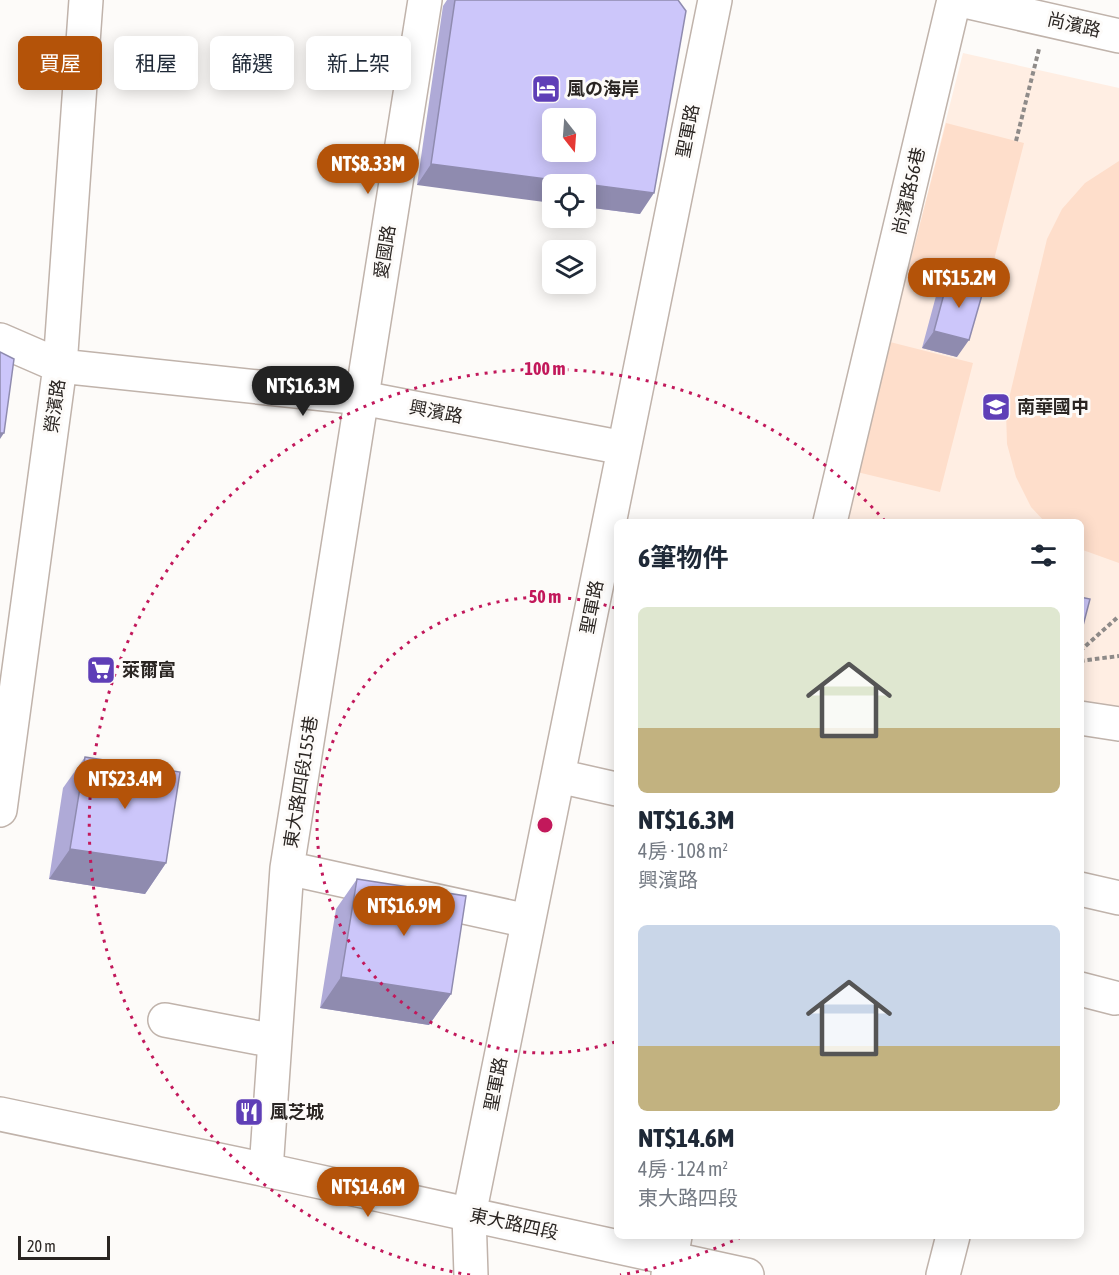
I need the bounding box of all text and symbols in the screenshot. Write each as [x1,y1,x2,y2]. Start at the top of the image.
street label: 尚濱路 [1045,8,1103,41]
chip: 買屋 [18,36,102,90]
chip: 租屋 [114,36,198,90]
chip: 篩選 [210,36,294,90]
chip: 新上架 [306,36,411,90]
hotel icon: 風の海岸 [530,73,562,105]
place label: 風の海岸 [567,78,639,99]
street label: 聖軍路 [672,102,703,159]
north arrow [542,108,596,162]
map controls [542,108,596,294]
pin: NT$8.33M [306,144,430,195]
street label: 尚濱路56巷 [888,145,929,237]
text: NT$8.33M [331,152,405,175]
button: locate [542,174,596,228]
street label: 愛國路 [370,224,399,280]
button: layers [542,240,596,294]
pin: NT$15.2M [897,258,1021,309]
text: NT$15.2M [922,266,996,289]
text: 100 m [525,358,565,379]
pin: NT$16.3M [241,366,365,417]
text: NT$16.3M [266,374,340,397]
street label: 榮濱路 [40,378,69,434]
school or university icon: 南華國中 [980,391,1012,423]
street label: 興濱路 [408,396,465,427]
place label: 南華國中 [1017,396,1089,417]
icon: filters [1027,539,1060,572]
text: 6筆物件 [638,543,728,573]
street label: 聖軍路 [576,578,607,635]
text: 50 m [529,586,561,607]
icon: home [795,646,903,754]
supermarket icon: 萊爾富 [85,654,117,686]
place label: 萊爾富 [122,659,176,680]
street label: 東大路四段155巷 [280,714,321,849]
pin: NT$23.4M [63,759,187,810]
text: NT$23.4M [88,767,162,790]
text: NT$16.3M [638,805,734,835]
centre of rings [535,815,555,835]
text: 4房 · 108 m² [638,839,728,862]
text: 興濱路 [638,868,698,891]
pin: NT$16.9M [342,886,466,937]
text: NT$16.9M [367,894,441,917]
icon: home [795,964,903,1072]
street label: 聖軍路 [480,1055,511,1112]
restaurant icon: 風芝城 [233,1096,265,1128]
place label: 風芝城 [270,1101,324,1122]
text: NT$14.6M [638,1123,734,1153]
text: 4房 · 124 m² [638,1157,728,1180]
pin: NT$14.6M [306,1167,430,1218]
text: NT$14.6M [331,1175,405,1198]
text: 東大路四段 [638,1186,738,1209]
street label: 東大路四段 [468,1204,560,1243]
scale bar [18,1233,110,1260]
text: 20 m [27,1237,56,1255]

